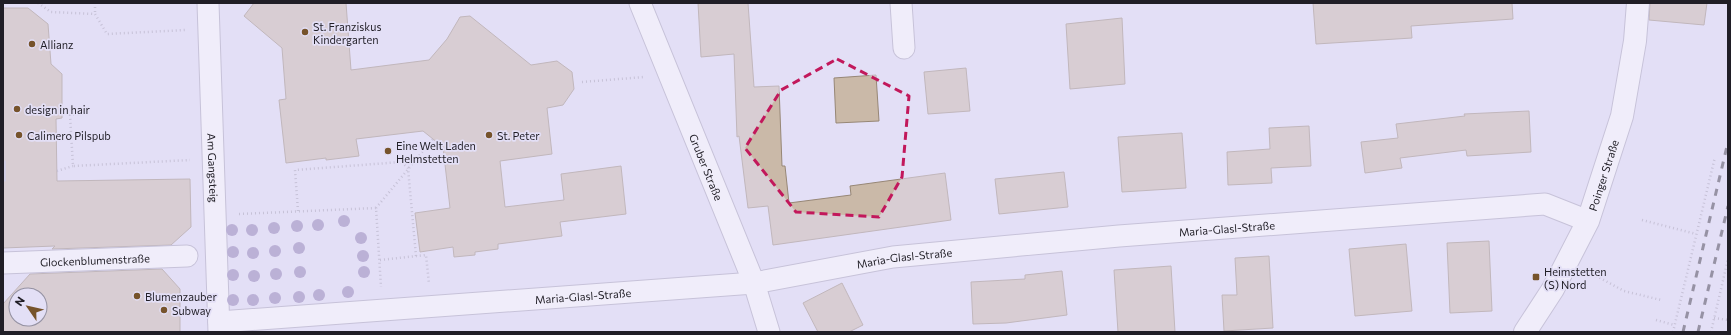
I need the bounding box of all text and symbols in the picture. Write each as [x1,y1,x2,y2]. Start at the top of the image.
place label: St. Franziskus Kindergarten [313,20,381,46]
marker: St. Franziskus Kindergarten [300,27,310,37]
place label: Allianz [40,38,74,51]
marker: Allianz [27,39,37,49]
place label: design in hair [25,103,90,116]
marker: design in hair [12,104,22,114]
place label: Calimero Pilspub [27,129,111,142]
place label: St. Peter [497,129,540,142]
marker: Calimero Pilspub [14,130,24,140]
marker: St. Peter [484,130,494,140]
street label: Gruber Straße [687,132,726,202]
street label: Am Gangsteig [206,133,221,203]
street label: Poinger Straße [1585,138,1620,212]
place label: Eine Welt Laden Helmstetten [396,139,476,165]
marker: Eine Welt Laden Helmstetten [383,146,393,156]
street label: Maria-Glasl-Straße [1178,218,1276,238]
street label: Maria-Glasl-Straße [855,245,953,270]
street label: Glockenblumenstraße [40,251,150,268]
place label: Heimstetten (S) Nord [1544,265,1607,291]
marker: Heimstetten (S) Nord [1531,272,1541,282]
street label: Maria-Glasl-Straße [535,285,632,305]
north arrow [8,287,48,327]
place label: Blumenzauber [145,290,217,303]
marker: Blumenzauber [132,291,142,301]
text: N [12,294,27,308]
place label: Subway [172,304,211,317]
marker: Subway [159,305,169,315]

